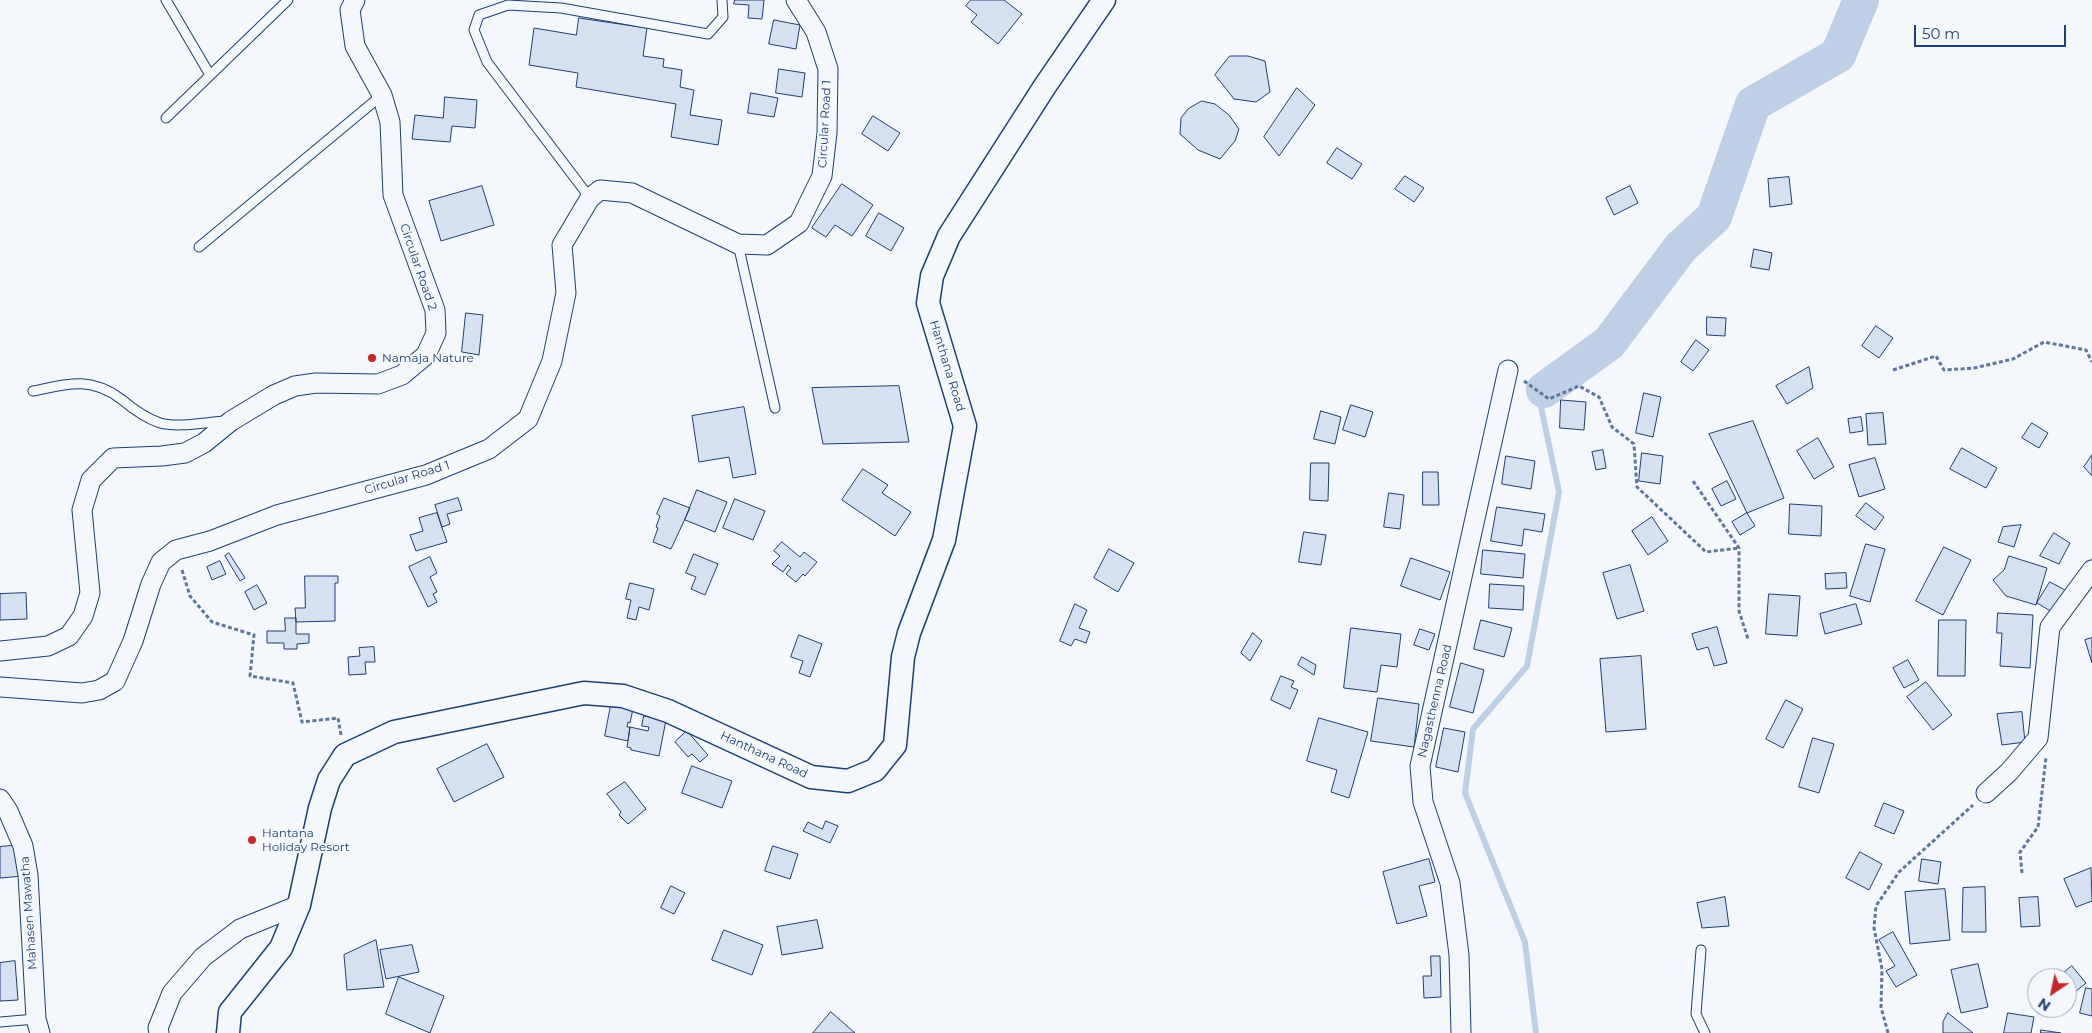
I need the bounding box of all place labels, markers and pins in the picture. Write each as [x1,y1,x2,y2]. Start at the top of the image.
place label: Namaja Nature [382,351,474,365]
marker: Namaja Nature [366,352,378,364]
place label: Hantana Holiday Resort [262,826,350,854]
marker: Hantana Holiday Resort [246,834,258,846]

